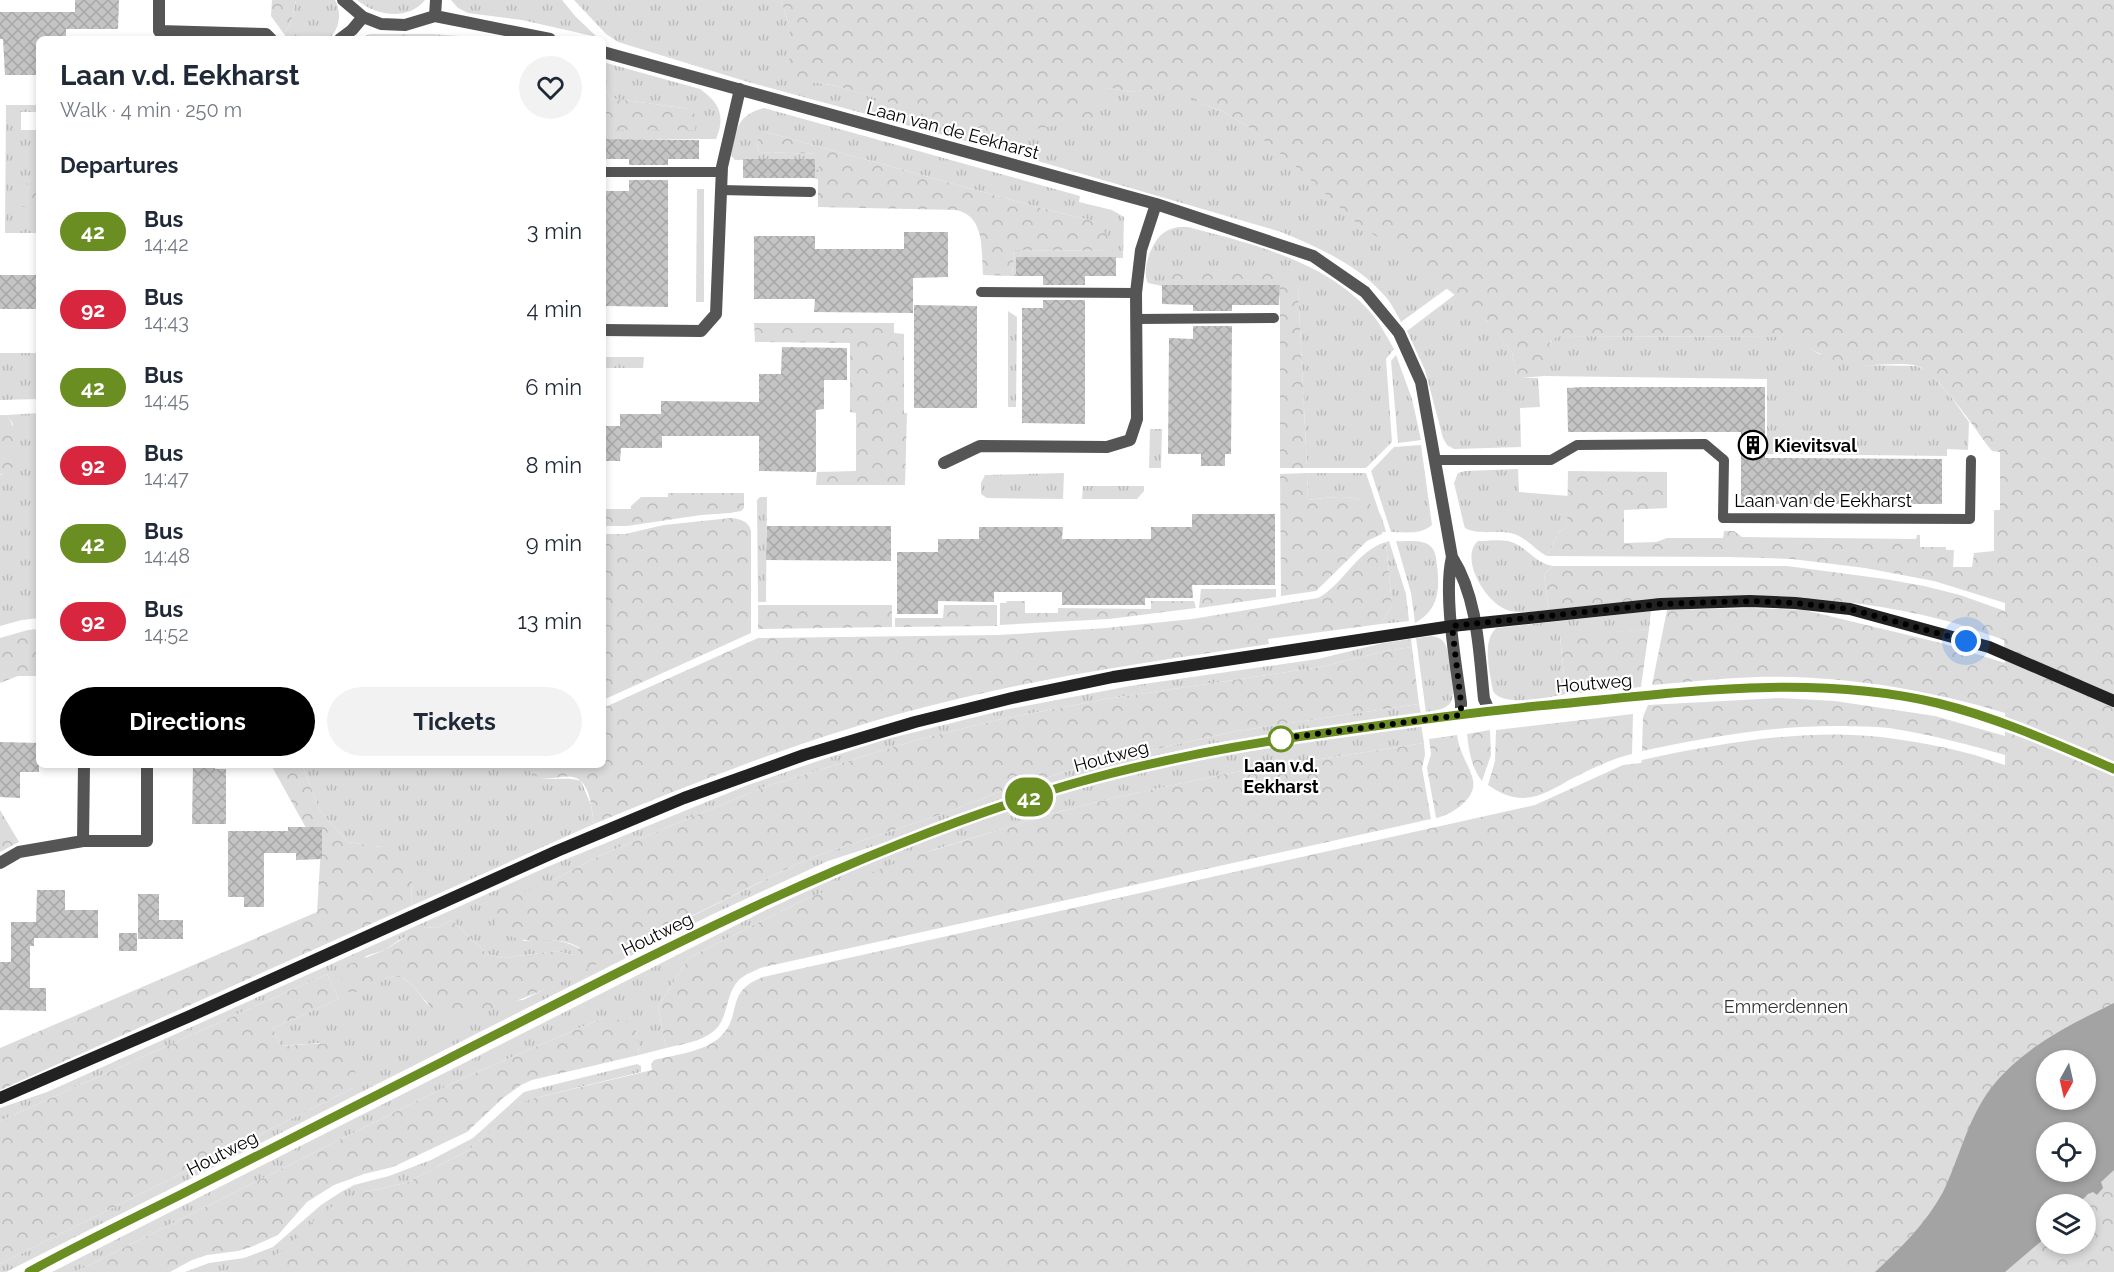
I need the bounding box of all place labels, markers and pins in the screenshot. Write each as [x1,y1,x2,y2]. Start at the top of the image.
building icon: Kievitsval [1737,429,1769,461]
place label: Kievitsval [1774,435,1857,456]
marker: Laan v.d. Eekharst [1268,726,1294,752]
place label: Laan v.d. Eekharst [1243,755,1319,797]

